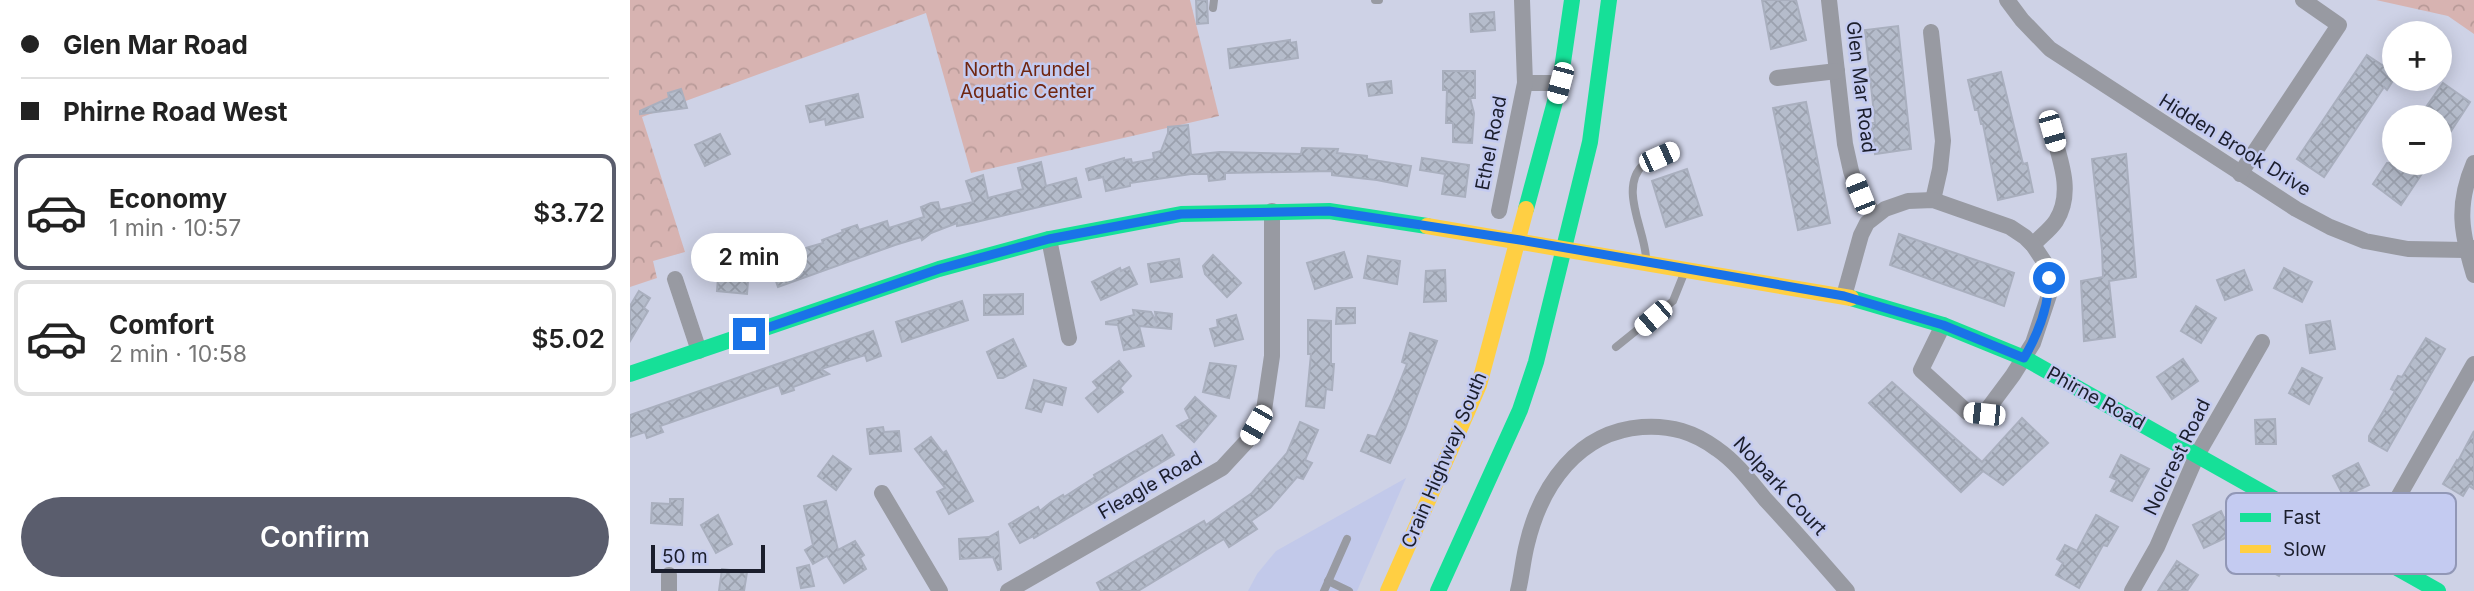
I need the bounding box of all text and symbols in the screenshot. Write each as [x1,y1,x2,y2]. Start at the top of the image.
street label: Glen Mar Road [1842,20,1880,154]
map controls [2382,21,2452,175]
button: + [2382,21,2452,91]
text: Glen Mar Road [63,29,248,60]
park label: North Arundel Aquatic Center [960,58,1094,103]
car [1545,60,1576,106]
street label: Hidden Brook Drive [2155,89,2315,201]
street label: Ethel Road [1471,94,1511,192]
text: Phirne Road West [63,96,288,127]
button: − [2382,105,2452,175]
car [2037,108,2068,154]
car [1636,139,1683,175]
car [1843,171,1878,217]
icon: car [25,181,88,244]
text: Economy [109,183,227,214]
text: $3.72 [533,197,605,228]
text: 1 min · 10:57 [109,214,241,242]
callout: 2 min [691,232,807,282]
text: 2 min [719,243,779,271]
route start [2033,262,2065,294]
car [1631,296,1676,340]
icon: car [25,307,88,370]
text: Comfort [109,309,214,340]
route end [733,318,765,350]
text: $5.02 [531,323,605,354]
text: 2 min · 10:58 [109,340,247,368]
street label: Phirne Road [2043,362,2149,434]
street label: Crain Highway South [1397,369,1491,551]
street label: Nolcrest Road [2139,395,2215,519]
car [1963,401,2006,427]
car [1237,402,1276,448]
street label: Nolpark Court [1729,432,1831,540]
street label: Fleagle Road [1094,446,1206,524]
legend [2226,493,2456,574]
button: Confirm [21,497,609,577]
text: Fast [2283,506,2321,529]
text: Slow [2283,538,2326,561]
scale bar [651,542,765,574]
text: 50 m [662,545,708,568]

